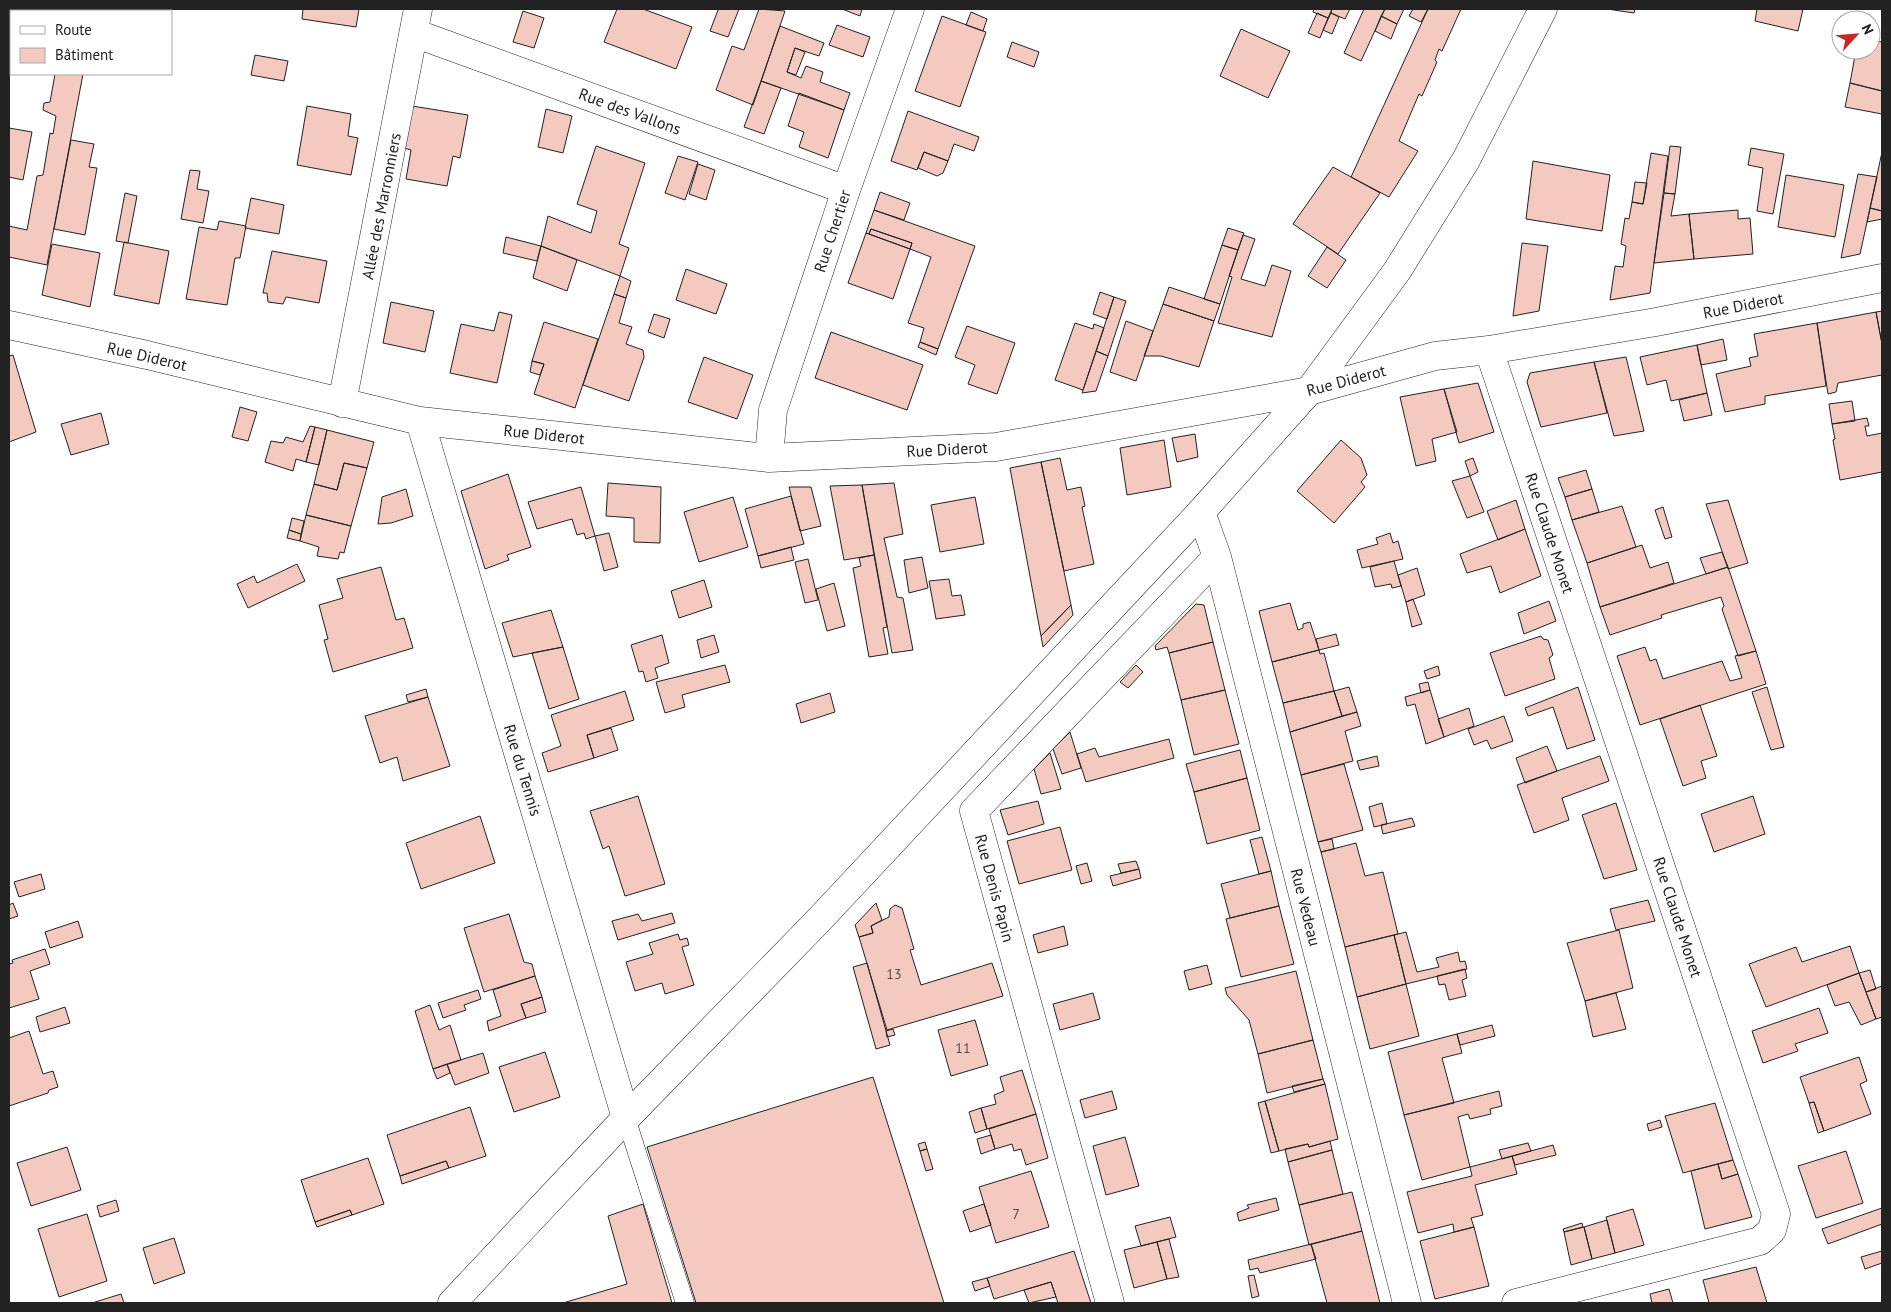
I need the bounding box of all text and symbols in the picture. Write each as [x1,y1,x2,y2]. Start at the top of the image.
legend [10,10,172,75]
north arrow [1831,10,1881,60]
text: Route [55,20,92,39]
text: N [1858,21,1878,37]
text: Bâtiment [55,45,113,64]
street label: Rue des Vallons [576,83,684,139]
street label: Allée des Marronniers [357,131,405,281]
street label: Rue Chertier [809,187,855,275]
street label: Rue Diderot [1701,287,1785,323]
street label: Rue Diderot [105,337,189,375]
street label: Rue Diderot [1304,360,1388,400]
street label: Rue Diderot [503,420,586,448]
street label: Rue Diderot [906,437,989,461]
street label: Rue Claude Monet [1521,470,1579,596]
street label: Rue du Tennis [500,722,547,819]
street label: Rue Denis Papin [971,832,1019,944]
street label: Rue Claude Monet [1649,854,1707,980]
street label: Rue Vedeau [1287,866,1325,948]
house number: 13 [886,965,902,983]
house number: 11 [955,1039,971,1057]
house number: 7 [1012,1205,1020,1223]

